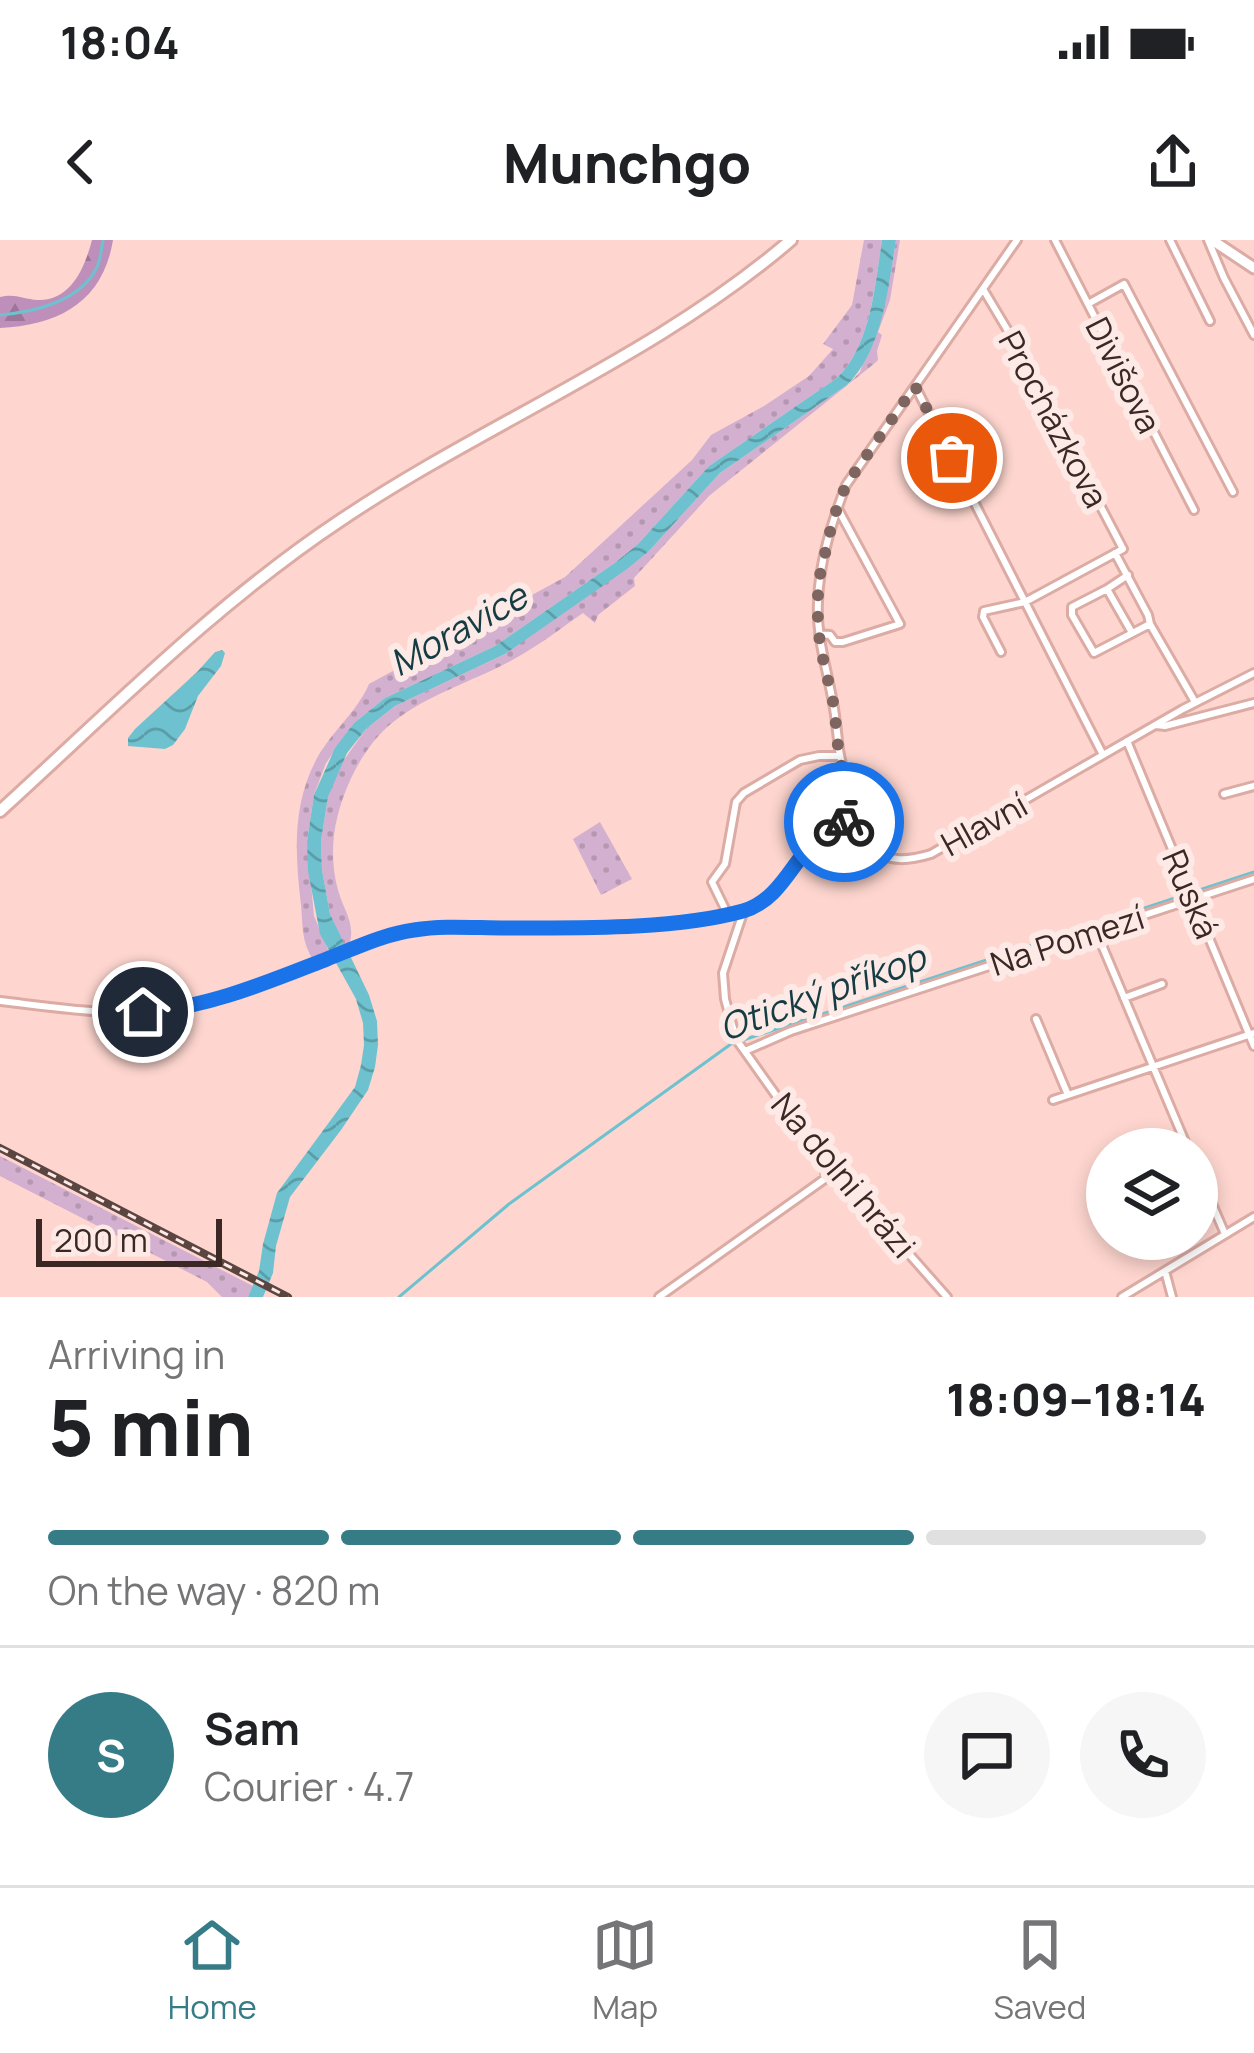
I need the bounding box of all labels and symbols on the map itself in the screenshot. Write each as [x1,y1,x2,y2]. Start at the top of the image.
street label: Divišova [1076,309,1172,441]
street label: Procházkova [989,323,1119,515]
pin [901,407,1003,509]
water label: Moravice [380,570,537,687]
courier [784,762,904,882]
street label: Hlavní [933,782,1035,866]
street label: Ruská [1152,843,1230,945]
street label: Na Pomezí [984,894,1150,986]
water label: Otický příkop [712,931,934,1052]
pin [92,961,194,1063]
street label: Na dolni hrázi [762,1083,926,1267]
scale bar [36,1213,222,1266]

